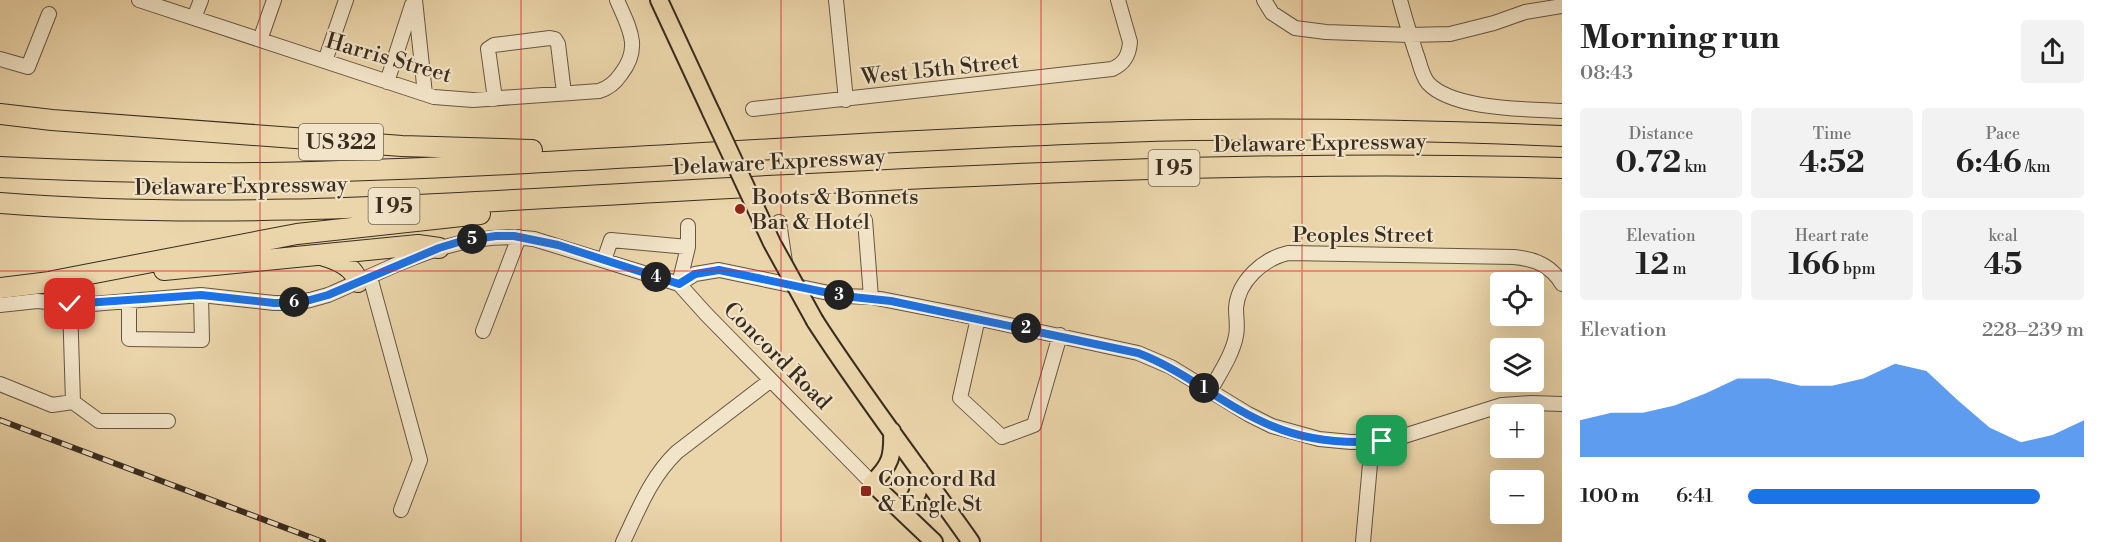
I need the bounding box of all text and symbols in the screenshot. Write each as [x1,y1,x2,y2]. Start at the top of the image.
text: Morning run [1580,18,1780,59]
button: share [2021,20,2084,83]
street label: Harris Street [322,28,455,89]
street label: West 15th Street [859,48,1021,91]
text: 08:43 [1580,61,1633,86]
road number: US 322 [299,124,383,160]
text: Distance [1629,124,1693,144]
text: Time [1813,124,1851,144]
text: Pace [1986,124,2020,144]
street label: Delaware Expressway [1213,128,1427,159]
street label: Delaware Expressway [672,143,887,182]
text: 0.72 [1615,144,1681,182]
text: 4:52 [1799,144,1865,182]
text: 6:46 [1956,144,2022,182]
road number: I 95 [1148,150,1200,186]
text: km [1681,157,1707,177]
text: /km [2022,157,2050,177]
street label: Delaware Expressway [134,171,348,202]
place label: Boots & Bonnets Bar & Hotel [751,184,919,236]
road number: I 95 [368,188,420,224]
marker: Boots & Bonnets Bar & Hotel [733,202,747,216]
street label: Peoples Street [1292,222,1434,249]
pin: 5 [457,224,487,254]
text: Elevation [1626,226,1696,246]
text: Heart rate [1795,226,1869,246]
text: kcal [1988,226,2018,246]
text: 5 [467,229,477,249]
text: 12 [1635,246,1669,284]
text: 166 [1789,246,1840,284]
text: 45 [1984,246,2022,284]
text: m [1669,259,1687,279]
text: bpm [1840,259,1875,279]
pin: 4 [641,262,671,292]
text: 4 [651,267,661,287]
map controls [1490,272,1544,524]
button: locate [1490,272,1544,326]
pin [44,278,95,329]
pin: 3 [824,280,854,310]
text: 3 [834,285,844,305]
icon: check [53,287,86,320]
pin: 6 [279,287,309,317]
text: 6 [289,292,299,312]
street label: Concord Road [717,297,837,416]
pin: 2 [1011,313,1041,343]
text: 2 [1021,318,1031,338]
text: Elevation [1580,318,1667,343]
text: 228–239 m [1982,318,2084,343]
button: layers [1490,338,1544,392]
pin: 1 [1189,373,1219,403]
text: 1 [1200,378,1208,398]
button: + [1490,404,1544,458]
pin [1356,415,1407,466]
icon: arrive [1365,424,1398,457]
place label: Concord Rd & Engle St [878,466,997,518]
button: − [1490,470,1544,524]
marker: Concord Rd & Engle St [859,484,873,498]
text: 100 m [1580,484,1639,509]
text: 6:41 [1676,484,1713,509]

